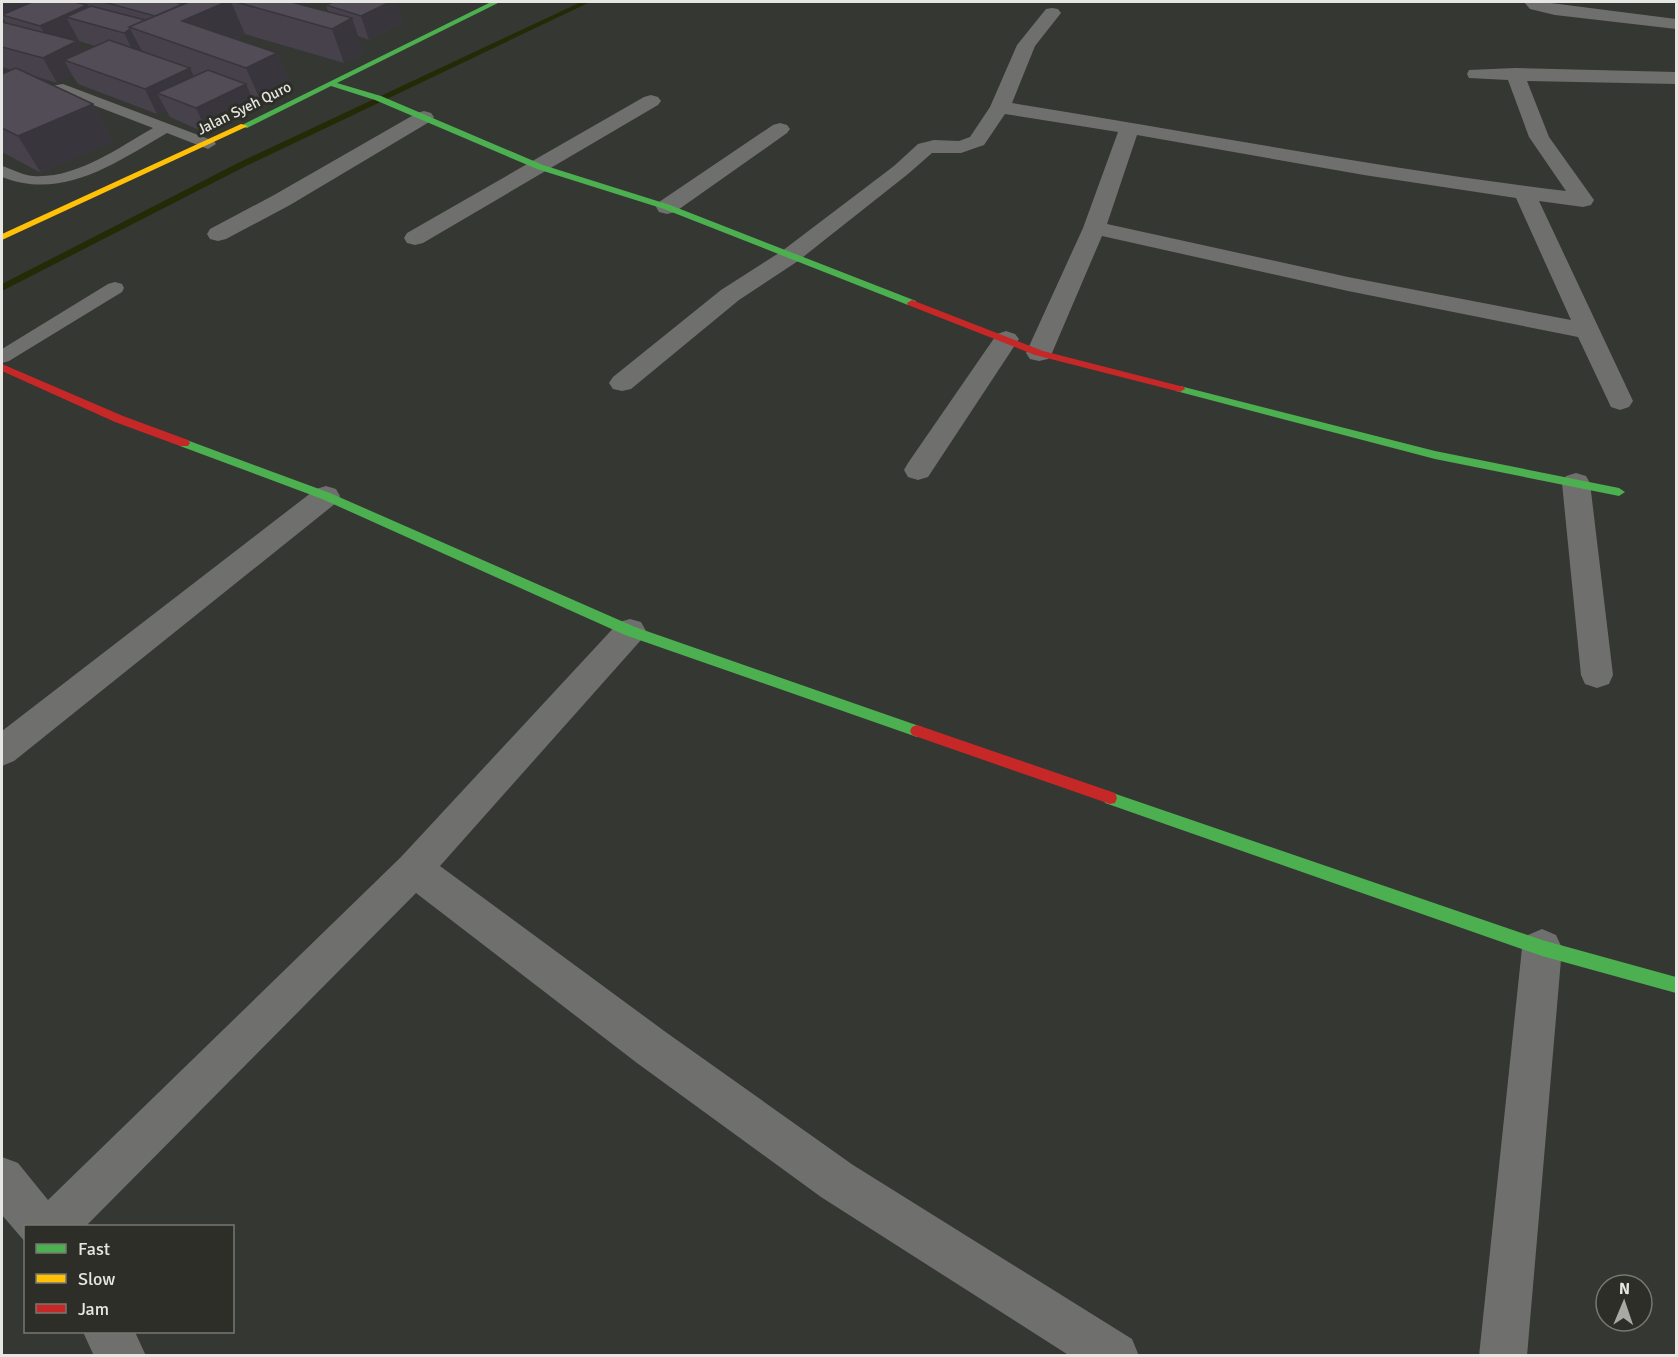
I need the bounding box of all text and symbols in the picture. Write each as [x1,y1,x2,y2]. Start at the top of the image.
street label: Jalan Syeh Quro [194,77,294,139]
legend [24,1225,234,1333]
text: Fast [78,1238,110,1260]
text: Slow [78,1268,115,1290]
north arrow [1594,1273,1654,1333]
text: N [1619,1279,1630,1299]
text: Jam [78,1298,109,1320]

